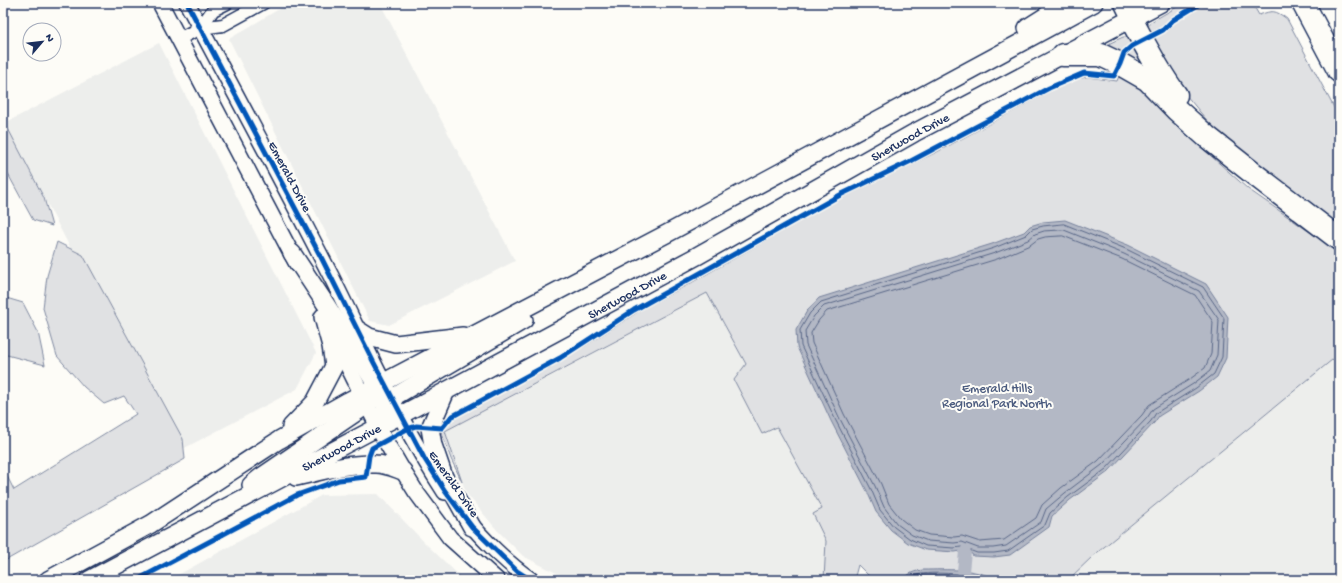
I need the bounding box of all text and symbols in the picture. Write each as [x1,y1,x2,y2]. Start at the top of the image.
north arrow [22,22,62,62]
text: N [42,32,56,44]
street label: Sherwood Drive [869,111,953,166]
street label: Emerald Drive [264,139,314,215]
street label: Sherwood Drive [586,269,670,323]
park label: Emerald Hills Regional Park North [942,382,1052,412]
street label: Sherwood Drive [300,422,384,476]
street label: Emerald Drive [425,448,482,521]

